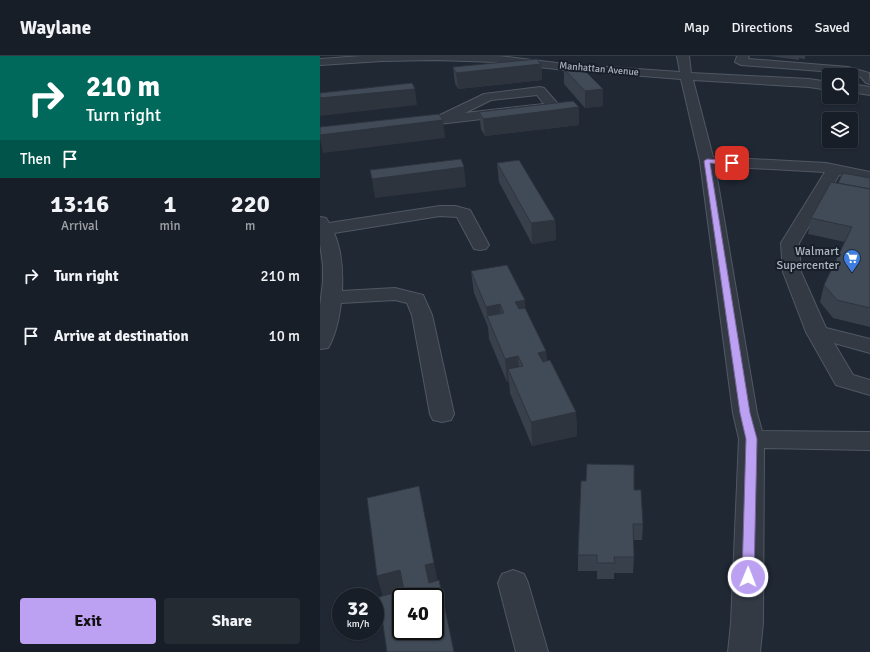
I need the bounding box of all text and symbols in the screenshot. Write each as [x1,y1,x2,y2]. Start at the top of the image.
text: Waylane [20,16,91,40]
text: Map [684,19,710,36]
text: Directions [732,19,793,36]
text: Saved [815,19,850,36]
street label: Manhattan Avenue [559,60,639,78]
map controls [822,68,858,148]
button: search [822,68,858,104]
text: 210 m [86,70,160,104]
icon: right [20,72,72,124]
text: Turn right [86,104,161,126]
button: layers [822,112,858,148]
pin [715,146,749,180]
icon: arrive [59,148,81,170]
text: Then [20,150,51,168]
icon: arrive [721,152,743,174]
text: 13:16 [50,189,109,219]
text: 1 [164,189,176,219]
text: 220 [231,189,270,219]
text: Arrival [61,218,98,234]
text: min [160,218,181,234]
text: m [245,218,255,234]
place label: Walmart Supercenter [777,244,840,273]
supermarket icon: Walmart Supercenter [842,248,862,273]
icon: right [20,265,42,287]
text: Turn right [54,267,119,285]
text: 210 m [260,267,300,285]
icon: arrive [20,325,42,347]
text: Arrive at destination [54,327,189,345]
text: 10 m [269,327,300,345]
position arrow [727,556,769,598]
speed limit sign: 40 [392,588,444,640]
text: 32 [347,596,369,621]
button: Exit [20,598,156,644]
button: Share [164,598,300,644]
text: km/h [347,618,369,630]

